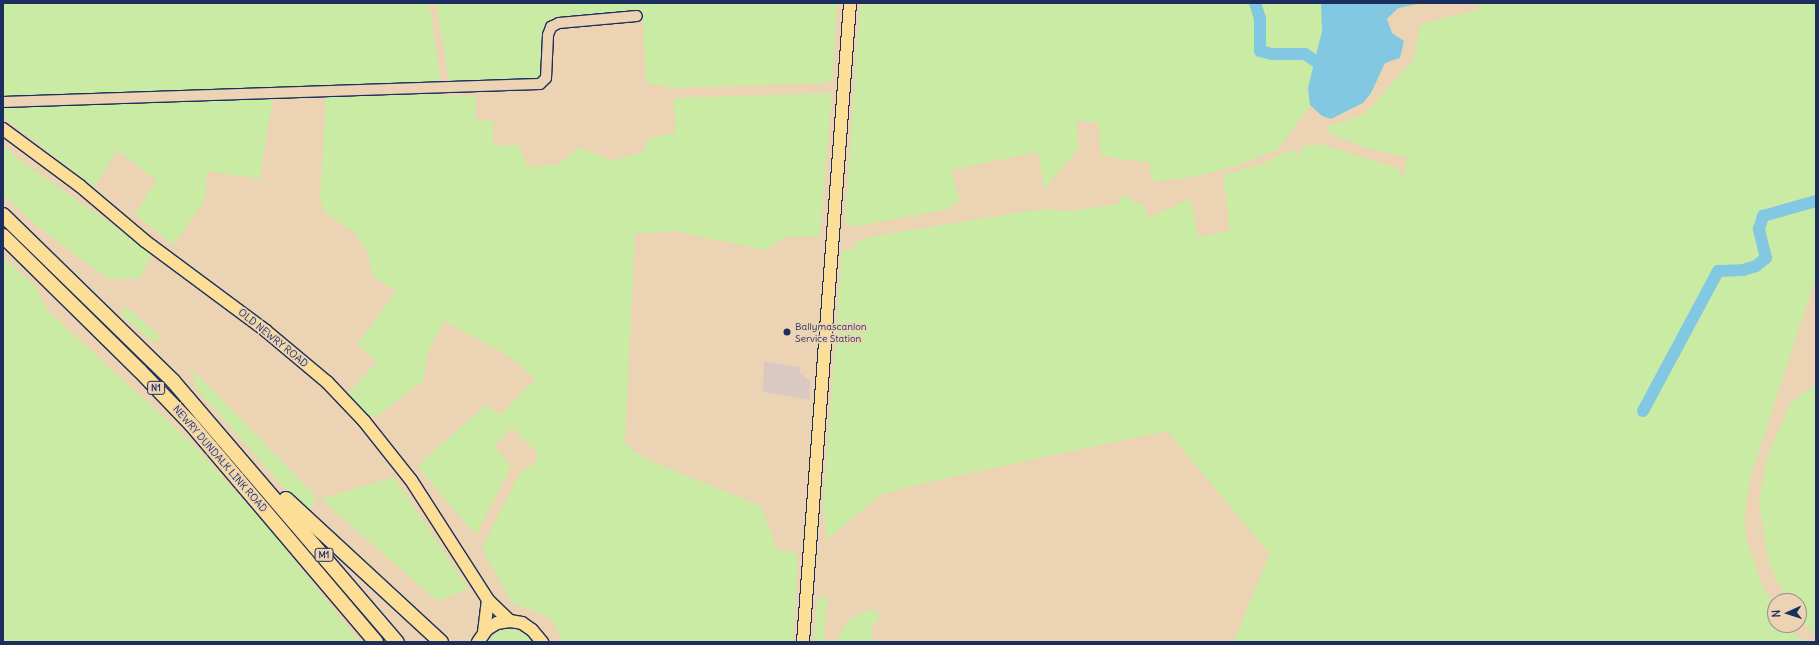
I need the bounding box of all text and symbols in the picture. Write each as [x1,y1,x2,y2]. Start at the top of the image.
street label: OLD NEWRY ROAD [236,306,310,370]
place label: Ballymascanlon Service Station [795,320,867,344]
marker: Ballymascanlon Service Station [782,327,792,337]
road number: N1 [147,381,165,395]
street label: NEWRY DUNDALK LINK ROAD [170,403,270,515]
road number: M1 [314,548,334,562]
north arrow [1767,593,1807,633]
text: N [1769,609,1783,618]

